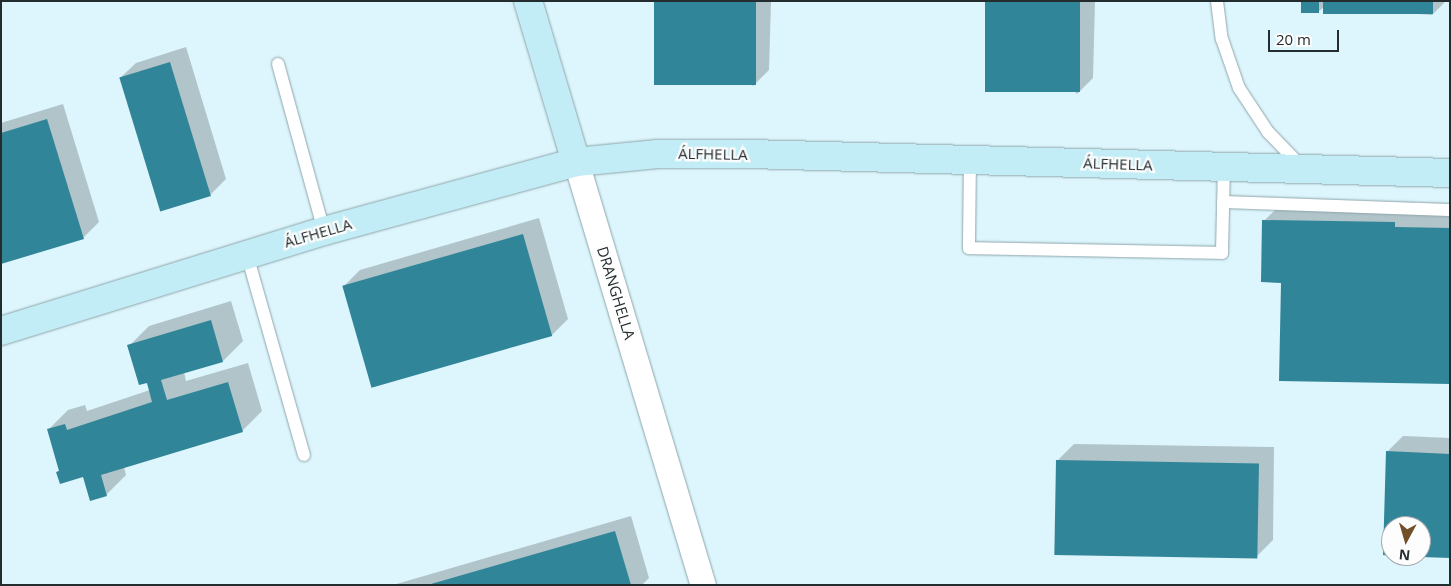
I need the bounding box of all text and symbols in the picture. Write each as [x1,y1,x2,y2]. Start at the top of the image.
scale bar [1271,20,1342,52]
text: 20 m [1276,29,1311,49]
street label: ÁLFHELLA [678,144,748,164]
street label: ÁLFHELLA [1083,154,1153,174]
street label: ÁLFHELLA [282,215,354,251]
street label: DRANGHELLA [593,244,639,342]
north arrow [1381,516,1431,566]
text: N [1398,545,1411,565]

